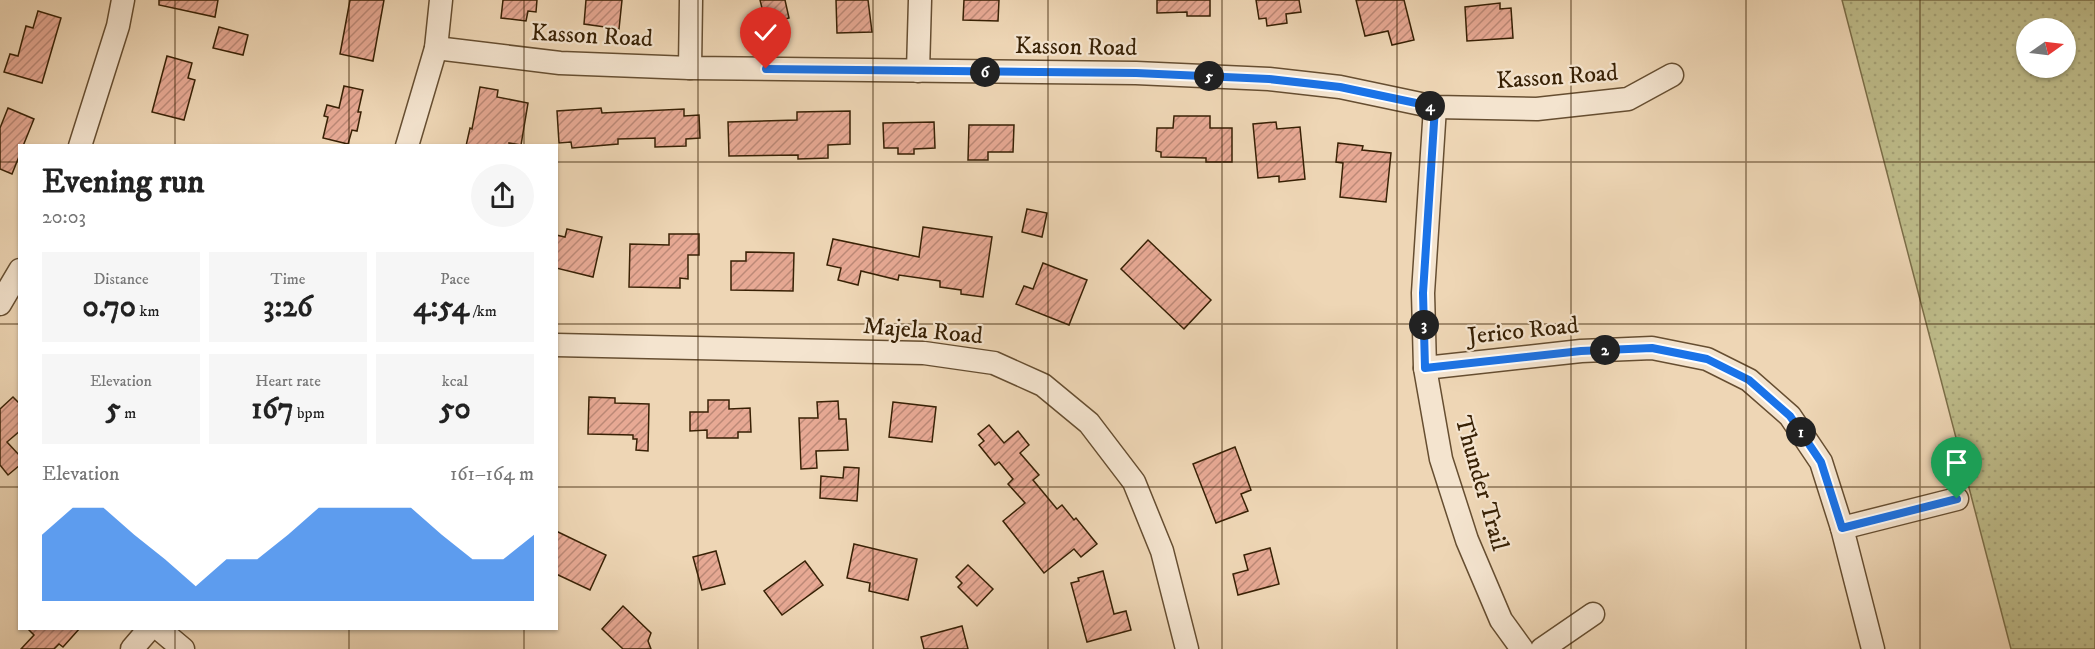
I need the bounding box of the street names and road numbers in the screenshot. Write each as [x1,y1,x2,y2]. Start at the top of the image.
street label: Kasson Road [530,18,654,54]
street label: Kasson Road [1015,31,1137,63]
street label: Kasson Road [1495,58,1619,96]
street label: Jerico Road [1464,310,1580,352]
street label: Majela Road [862,311,984,351]
street label: Thunder Trail [1447,412,1515,555]

